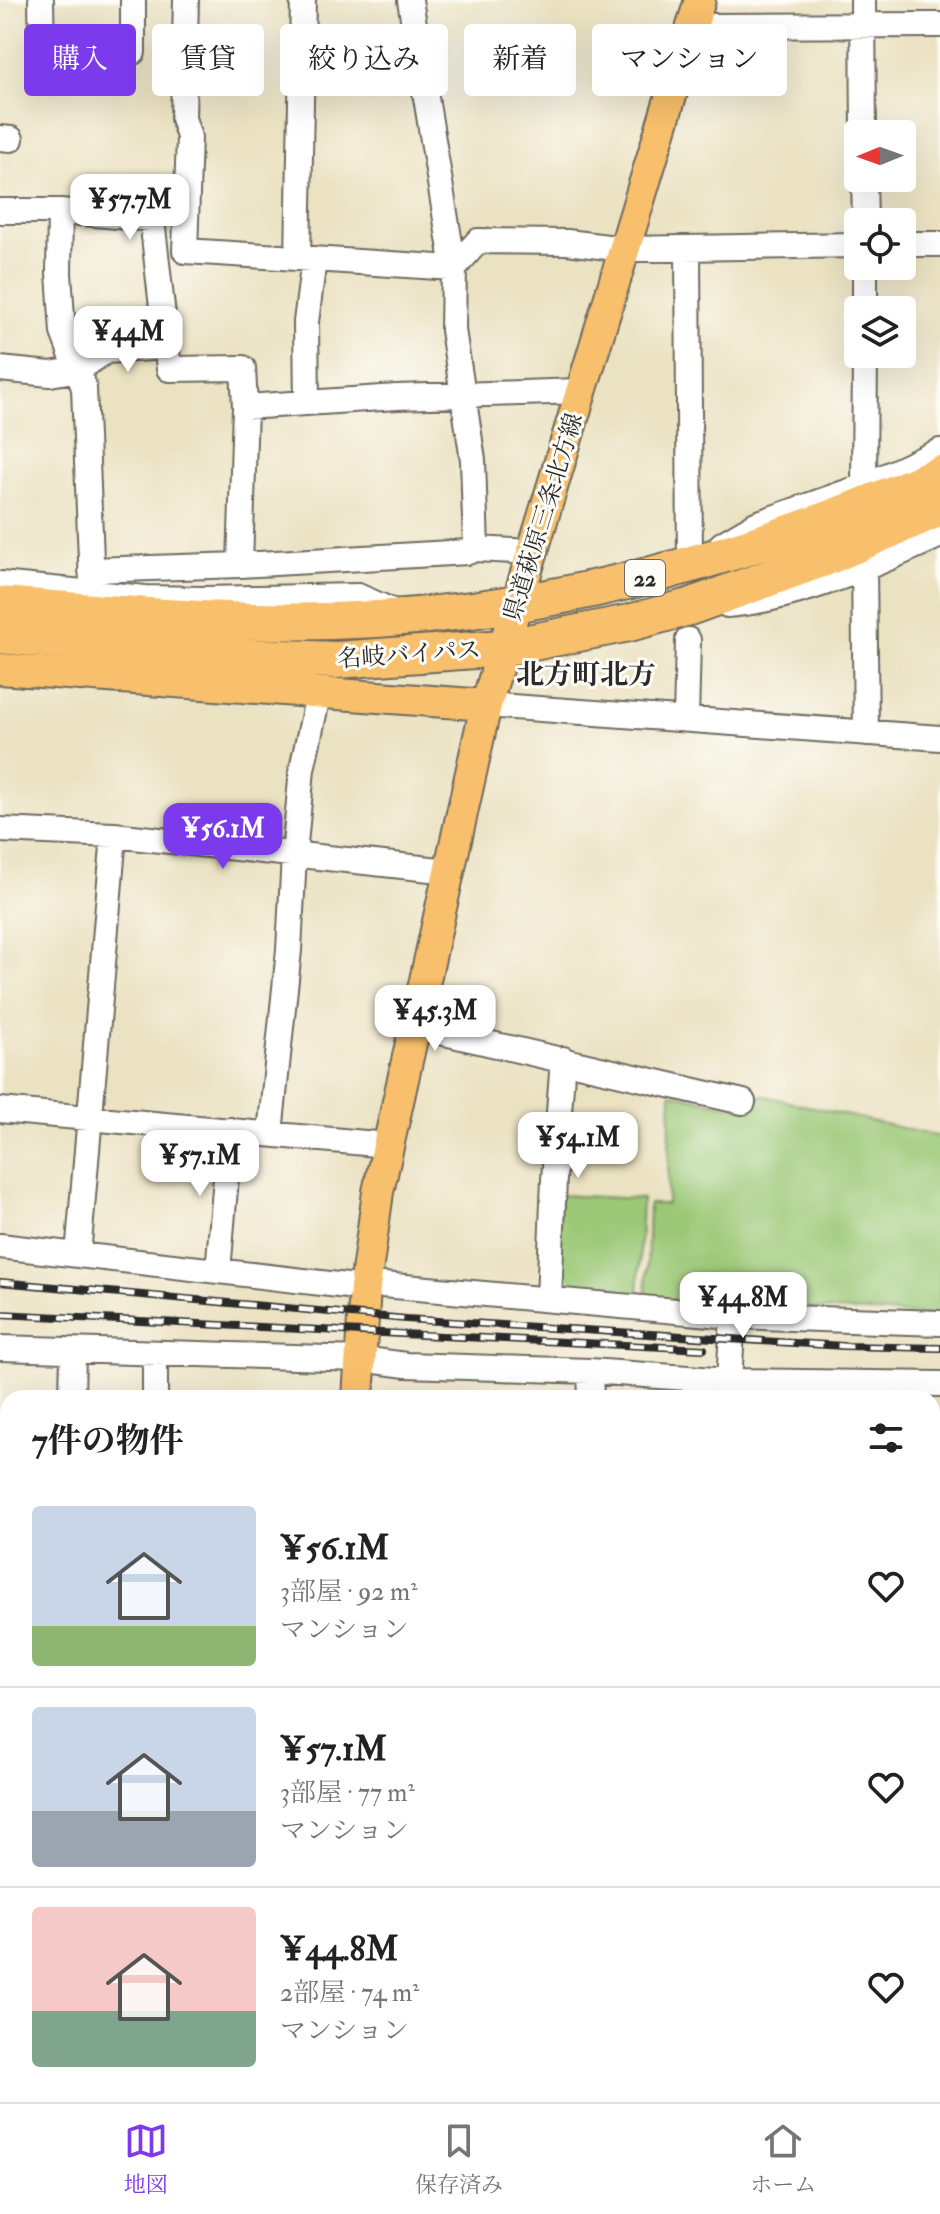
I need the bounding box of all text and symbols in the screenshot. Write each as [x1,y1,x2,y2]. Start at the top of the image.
chip: 購入 [24,24,136,96]
chip: 賃貸 [152,24,264,96]
chip: 絞り込み [280,24,448,96]
chip: 新着 [464,24,576,96]
chip: マンション [592,24,787,96]
north arrow [844,120,916,192]
map controls [844,120,916,368]
pin: ¥57.7M [65,174,195,242]
text: ¥57.7M [88,184,172,216]
button: locate [844,208,916,280]
button: layers [844,296,916,368]
pin: ¥44M [81,306,175,374]
text: ¥44M [92,316,164,348]
street label: 県道萩原三条北方線 [497,409,590,625]
road number: 22 [625,560,665,596]
street label: 名岐バイパス [336,634,482,675]
district label: 北方町北方 [516,658,656,693]
pin: ¥56.1M [158,803,288,871]
text: ¥56.1M [181,813,265,845]
pin: ¥45.3M [370,985,500,1053]
text: ¥45.3M [393,995,477,1027]
pin: ¥54.1M [513,1112,643,1180]
text: ¥54.1M [536,1122,620,1154]
pin: ¥57.1M [135,1130,265,1198]
text: ¥57.1M [159,1140,241,1172]
pin: ¥44.8M [678,1272,808,1340]
text: ¥44.8M [698,1282,788,1314]
icon: filters [864,1416,908,1460]
text: 7件の物件 [32,1420,184,1463]
text: ¥56.1M [280,1527,389,1570]
icon: home [96,1538,192,1634]
icon: heart [864,1564,908,1608]
text: 3部屋 · 92 m² [280,1576,418,1608]
text: マンション [280,1614,409,1646]
text: ¥57.1M [280,1728,387,1771]
icon: home [96,1739,192,1835]
icon: heart [864,1765,908,1809]
text: 3部屋 · 77 m² [280,1777,415,1809]
text: マンション [280,1815,409,1847]
text: ¥44.8M [280,1928,398,1971]
icon: home [96,1939,192,2035]
icon: heart [864,1965,908,2009]
text: 2部屋 · 74 m² [280,1977,419,2009]
text: マンション [280,2015,409,2047]
tab: 地図 [124,2119,168,2199]
tab: 保存済み [415,2119,503,2199]
tab: ホーム [750,2119,816,2199]

